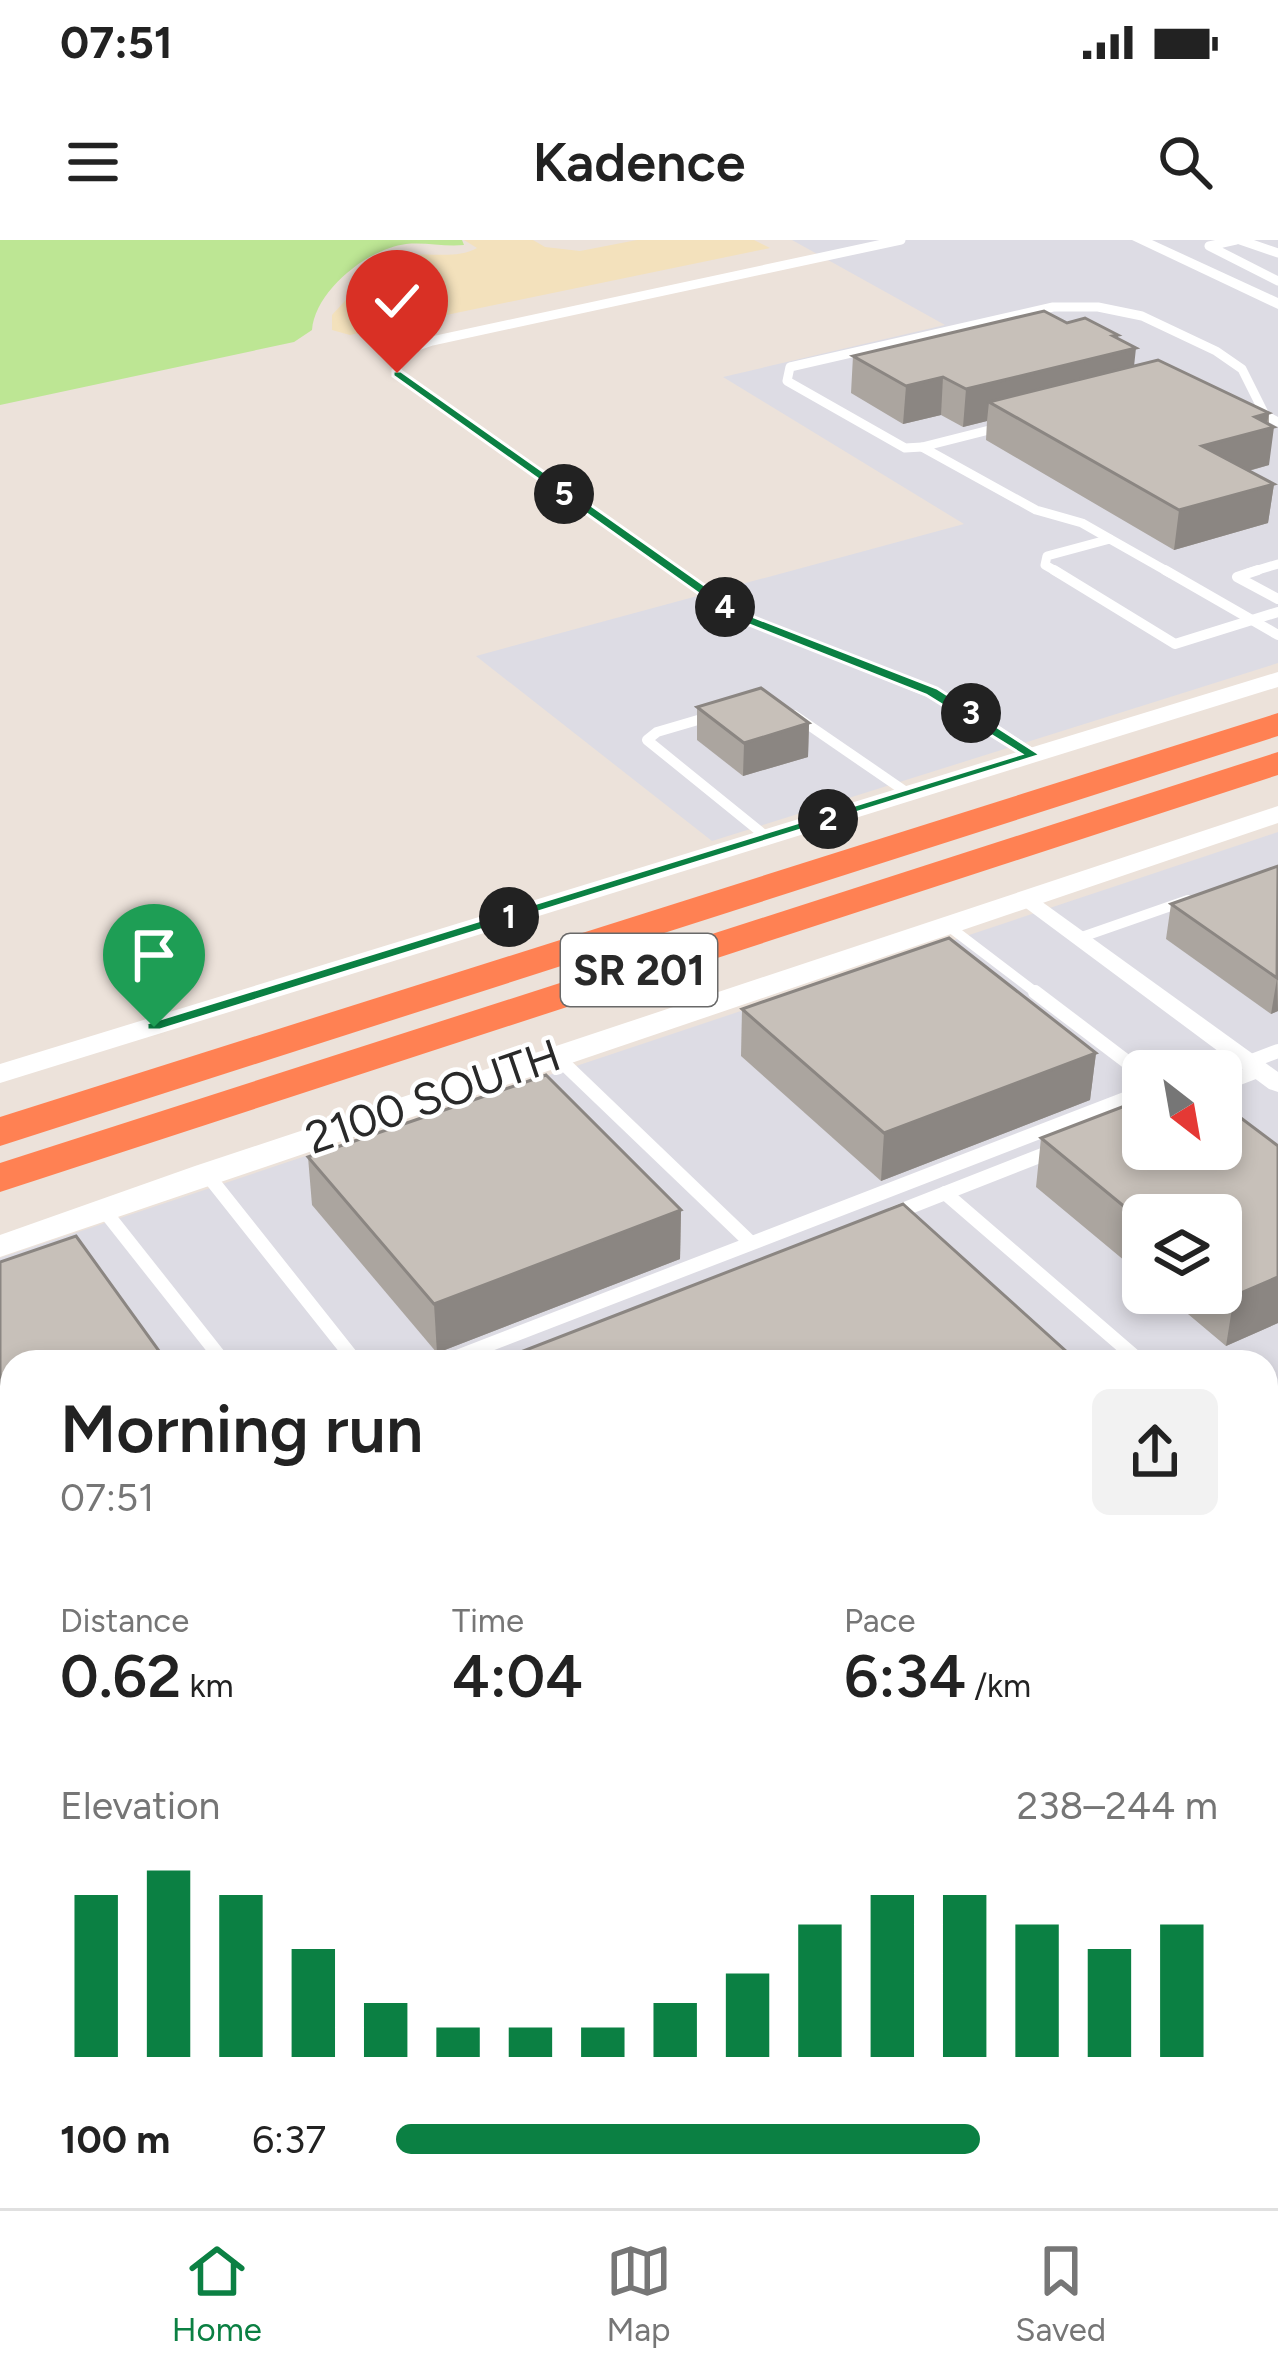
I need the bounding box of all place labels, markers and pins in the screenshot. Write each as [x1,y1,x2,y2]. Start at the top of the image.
pin [346,250,448,373]
pin: 5 [534,464,594,524]
pin: 4 [695,577,755,637]
pin: 3 [941,683,1001,743]
pin: 2 [798,789,858,849]
pin: 1 [479,887,539,947]
pin [103,904,205,1027]

